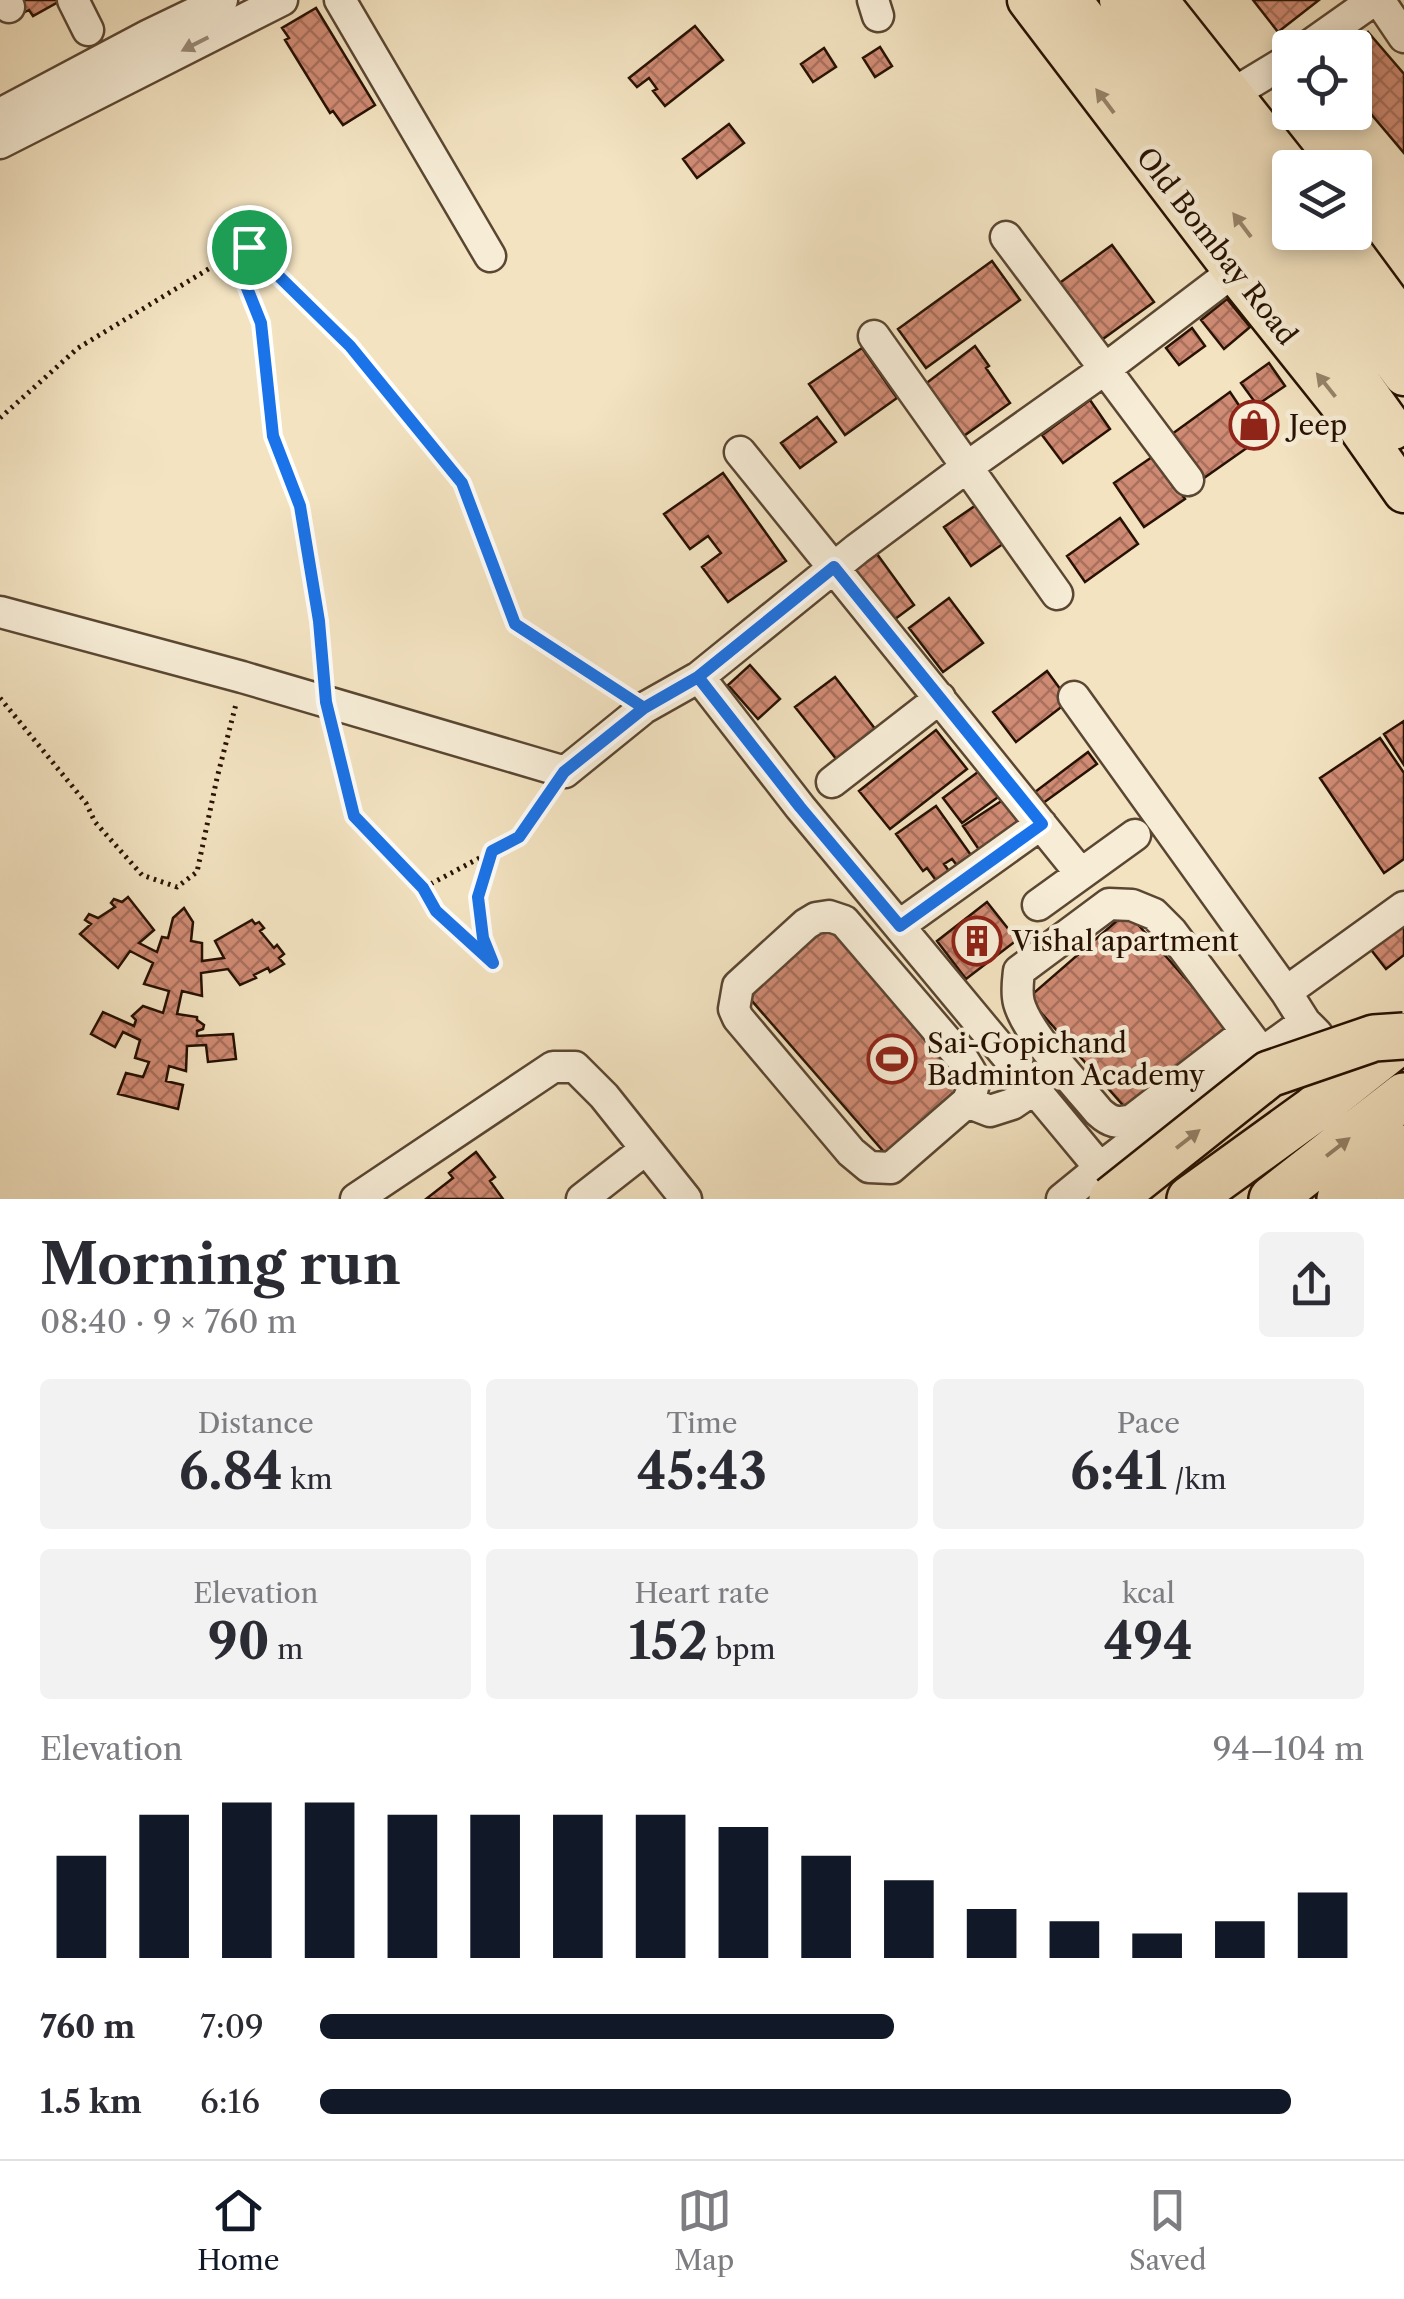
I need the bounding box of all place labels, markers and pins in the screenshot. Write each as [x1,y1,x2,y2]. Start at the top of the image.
pin [207,205,292,290]
shop icon: Jeep [1228,399,1280,451]
place label: Jeep [1285,408,1347,442]
building icon: Vishal apartment [951,915,1003,967]
place label: Vishal apartment [1011,924,1239,958]
place label: Sai-Gopichand Badminton Academy [927,1026,1205,1092]
sports icon: Sai-Gopichand Badminton Academy [866,1033,918,1085]

